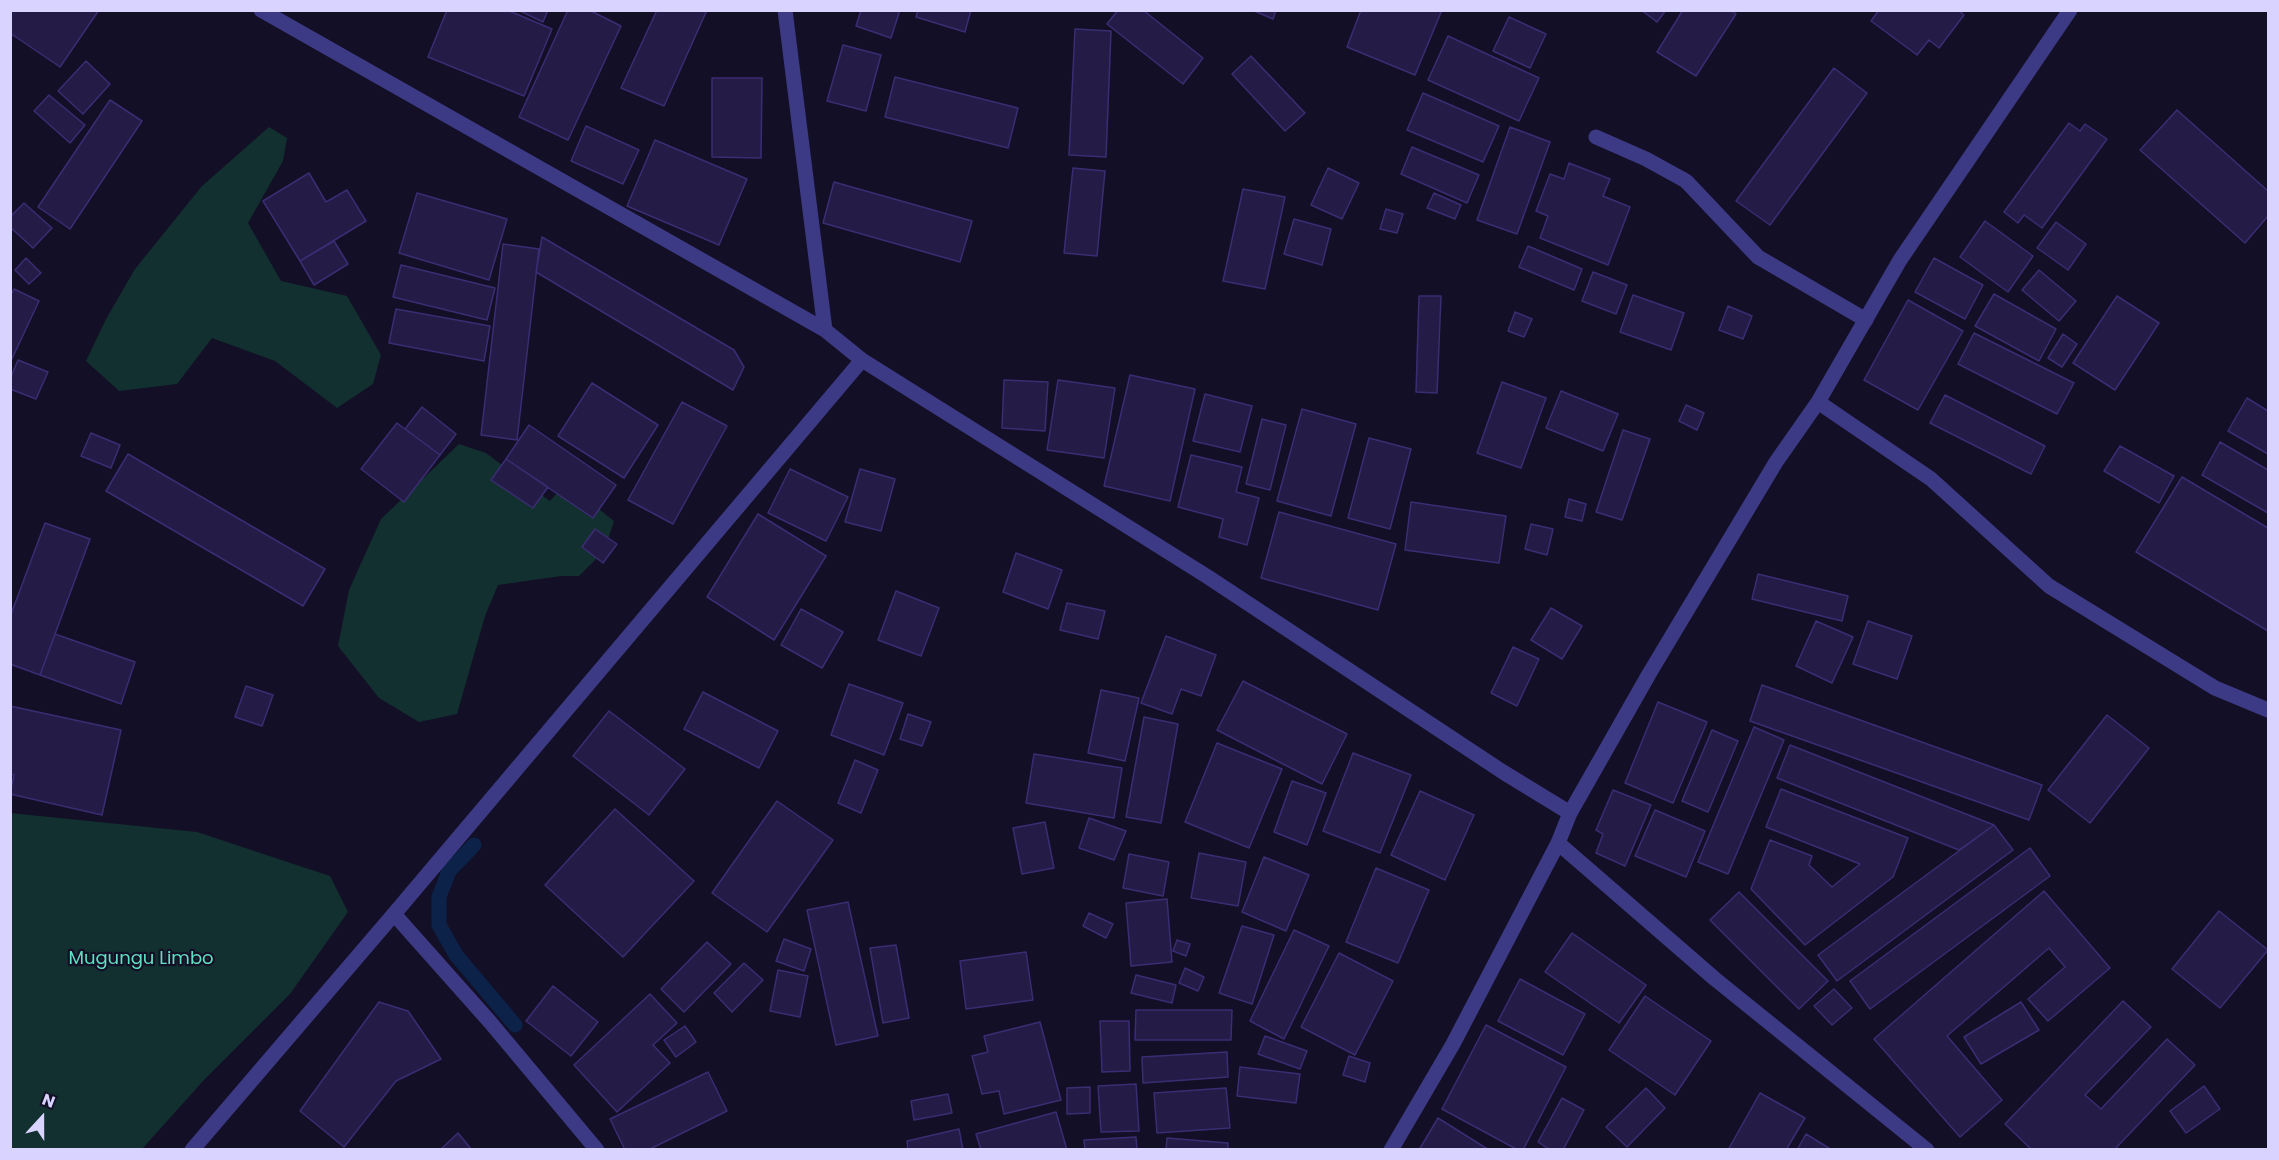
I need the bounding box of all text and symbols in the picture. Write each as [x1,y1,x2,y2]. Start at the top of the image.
park label: Mugungu Limbo [68,948,214,970]
north arrow [12,1088,72,1148]
text: N [39,1088,58,1114]

